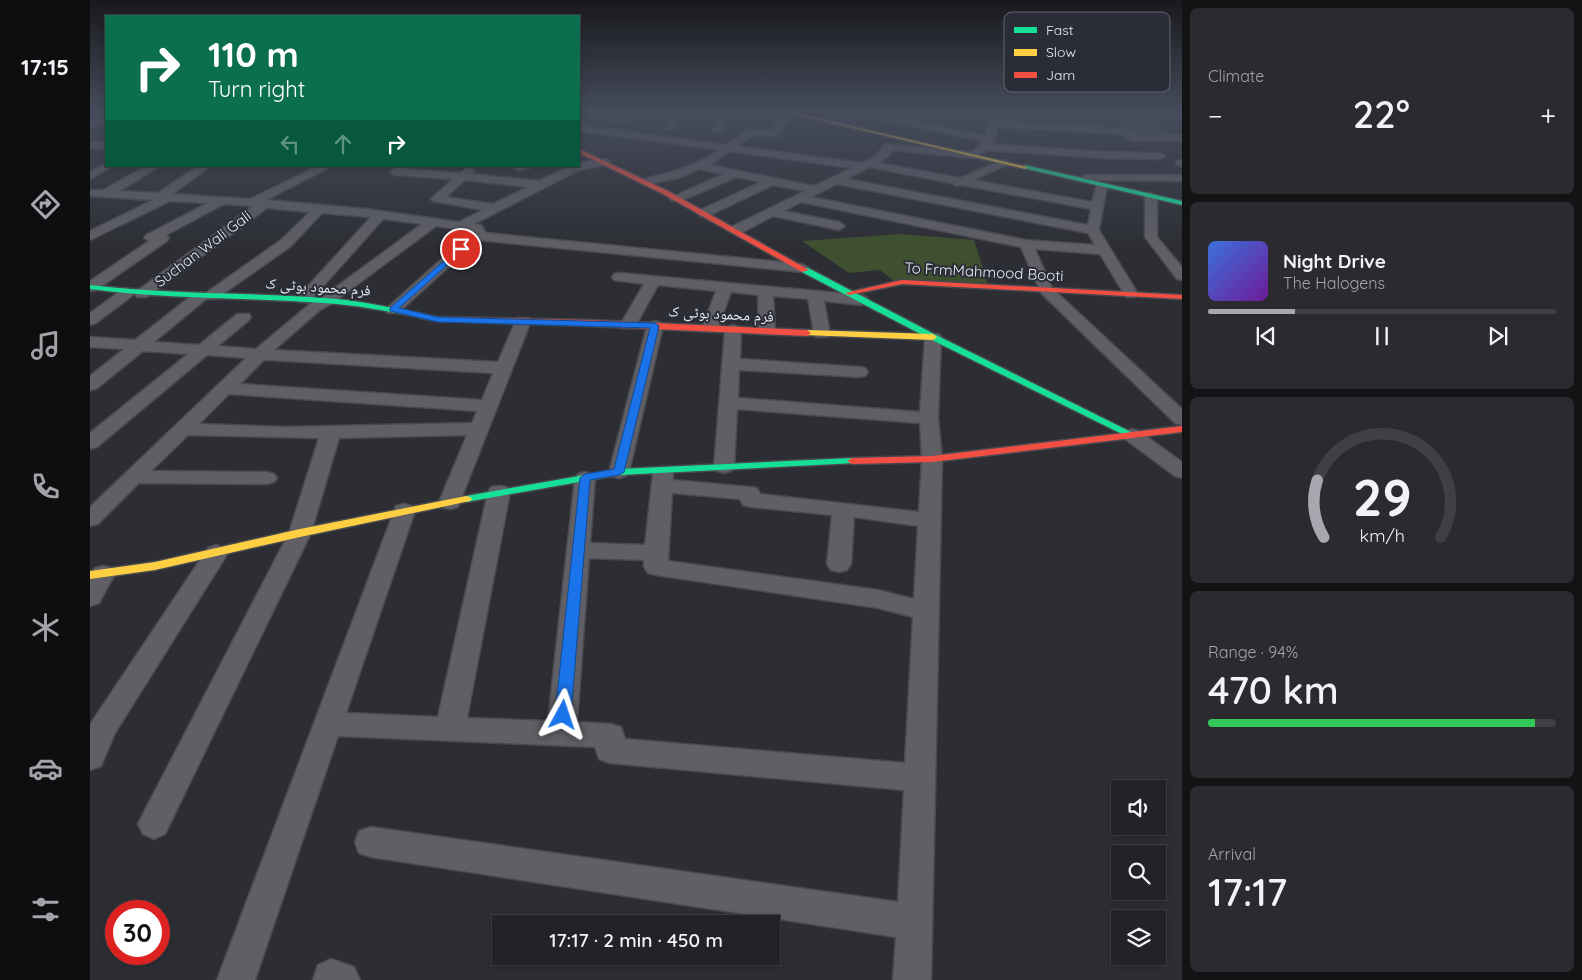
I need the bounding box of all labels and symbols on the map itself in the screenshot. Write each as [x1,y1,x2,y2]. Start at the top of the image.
legend [1004,12,1170,92]
text: Fast [1046,21,1074,39]
text: Slow [1046,43,1076,61]
text: Jam [1046,66,1075,84]
street label: Suchan Wali Gali [151,206,255,291]
pin [440,228,482,270]
street label: To FrmMahmood Booti [904,258,1064,285]
street label: فرم محمود بوٹی ک [265,273,371,301]
street label: فرم محمود بوٹی ک [668,301,774,327]
position arrow [536,688,588,740]
speed limit sign: 30 [105,900,170,965]

